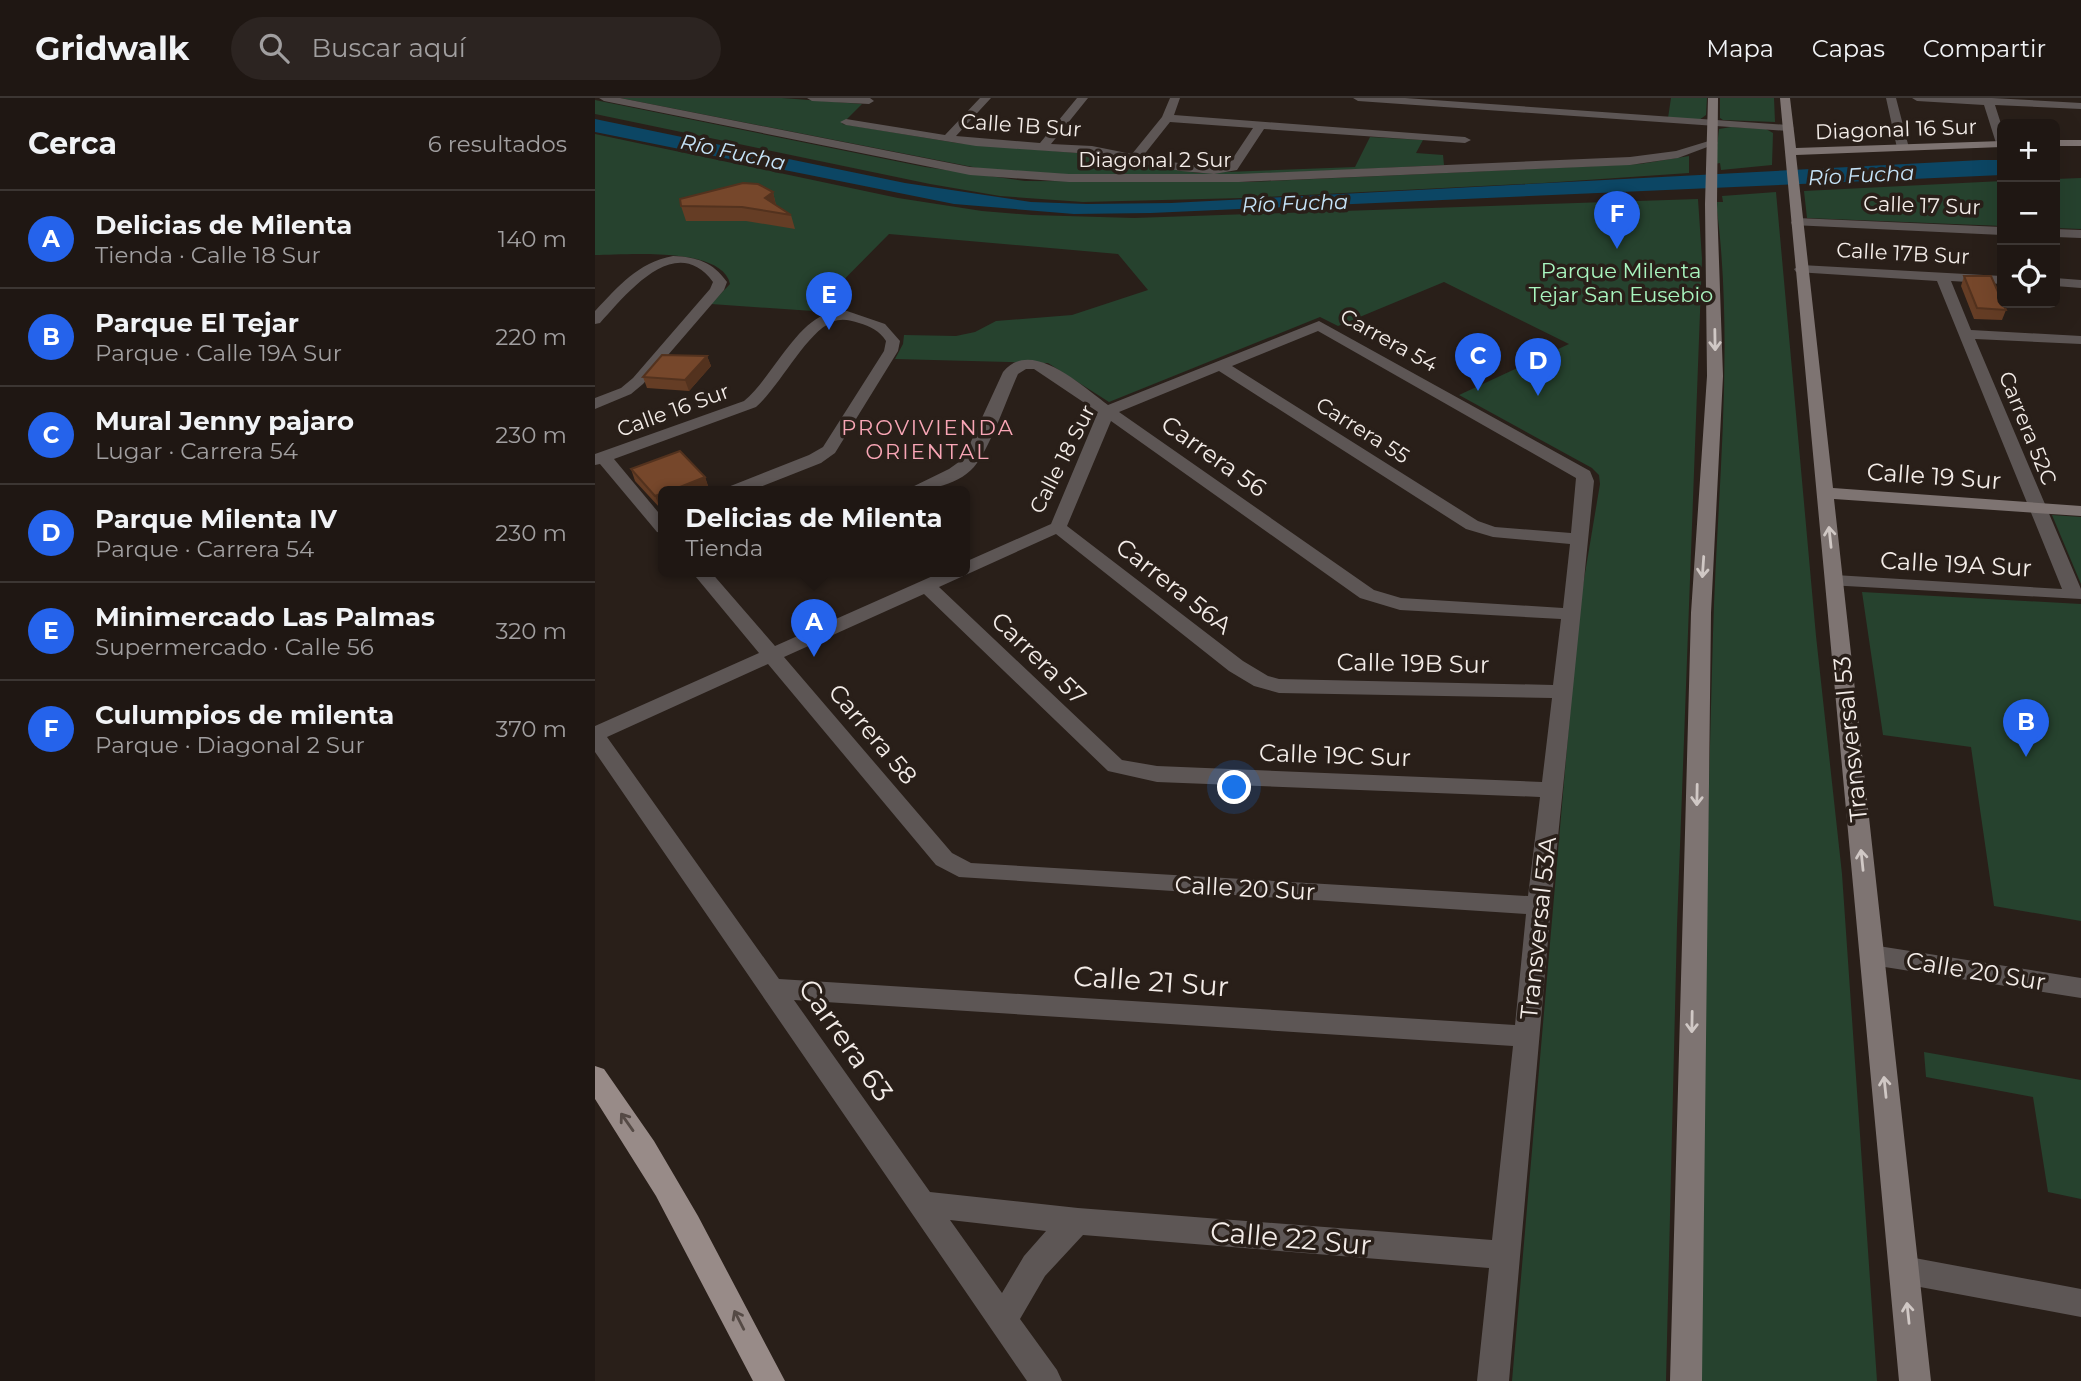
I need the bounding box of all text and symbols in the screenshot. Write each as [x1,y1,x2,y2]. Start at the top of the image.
search box [231,17,721,80]
text: Gridwalk [35,28,189,68]
icon: search [255,29,293,67]
text: Buscar aquí [311,32,466,64]
text: Mapa [1706,34,1774,63]
text: Capas [1812,34,1885,63]
text: Compartir [1923,34,2046,63]
street label: Calle 1B Sur [960,108,1082,142]
street label: Diagonal 16 Sur [1815,114,1977,144]
map controls [1997,119,2060,308]
button: + [1997,119,2060,182]
text: Cerca [28,125,117,162]
water label: Río Fucha [678,129,788,175]
text: 6 resultados [428,130,567,158]
street label: Diagonal 2 Sur [1078,147,1232,172]
water label: Río Fucha [1807,160,1915,190]
button: − [1997,182,2060,245]
water label: Río Fucha [1241,189,1349,217]
street label: Calle 17 Sur [1863,190,1981,220]
pin: F [1594,191,1640,249]
text: Delicias de Milenta [95,209,352,241]
text: A [42,225,60,253]
text: 140 m [498,225,567,253]
street label: Calle 17B Sur [1836,237,1970,269]
text: Tienda · Calle 18 Sur [95,241,321,269]
button: locate [1997,245,2060,308]
park label: Parque Milenta Tejar San Eusebio [1529,258,1713,307]
pin: E [806,272,852,330]
street label: Carrera 54 [1336,303,1442,377]
text: Parque El Tejar [95,307,299,339]
text: B [42,323,60,351]
text: 220 m [495,323,567,351]
one-way arrow [1708,329,1721,352]
pin: C [1455,333,1501,391]
pin: D [1515,338,1561,396]
text: Parque · Calle 19A Sur [95,339,342,367]
street label: Carrera 52C [1994,368,2062,489]
street label: Calle 16 Sur [613,378,733,442]
street label: Carrera 55 [1312,391,1414,469]
street label: Calle 18 Sur [1024,401,1100,517]
text: Mural Jenny pajaro [95,405,354,437]
street label: Carrera 56 [1156,409,1272,503]
district label: PROVIVIENDA ORIENTAL [841,415,1015,464]
text: C [43,421,59,449]
text: 230 m [495,421,567,449]
text: Lugar · Carrera 54 [95,437,298,465]
street label: Calle 19 Sur [1866,457,2002,495]
popup [658,486,970,577]
text: Delicias de Milenta [685,502,943,534]
text: Parque Milenta IV [95,503,337,535]
text: D [42,519,61,547]
text: 230 m [495,519,567,547]
one-way arrow [1823,526,1836,548]
street label: Carrera 56A [1110,532,1238,641]
text: Tienda [685,534,763,562]
text: Parque · Carrera 54 [95,535,314,563]
street label: Calle 19A Sur [1879,546,2033,582]
one-way arrow [1696,556,1709,578]
pin: A [791,599,837,657]
text: Minimercado Las Palmas [95,601,435,633]
street label: Carrera 57 [986,606,1092,710]
text: E [43,617,59,645]
text: 320 m [495,617,567,645]
text: Supermercado · Calle 56 [95,633,374,661]
street label: Calle 19B Sur [1336,647,1490,679]
street label: Transversal 53 [1827,655,1873,823]
street label: Carrera 58 [823,678,923,790]
text: Culumpios de milenta [95,699,394,731]
pin: B [2003,699,2049,757]
text: F [44,715,58,743]
text: 370 m [496,715,567,743]
text: Parque · Diagonal 2 Sur [95,731,365,759]
street label: Calle 19C Sur [1259,738,1411,772]
your location [1217,770,1251,804]
one-way arrow [1690,783,1704,806]
street label: Transversal 53A [1514,834,1562,1021]
one-way arrow [1856,850,1869,872]
street label: Calle 20 Sur [1174,870,1316,906]
street label: Calle 20 Sur [1904,946,2048,996]
street label: Calle 21 Sur [1072,959,1230,1003]
street label: Carrera 63 [791,972,901,1108]
one-way arrow [1685,1011,1698,1034]
one-way arrow [1879,1076,1892,1099]
one-way arrow [620,1113,634,1132]
street label: Calle 22 Sur [1209,1214,1373,1262]
one-way arrow [1902,1302,1915,1325]
one-way arrow [731,1310,745,1331]

